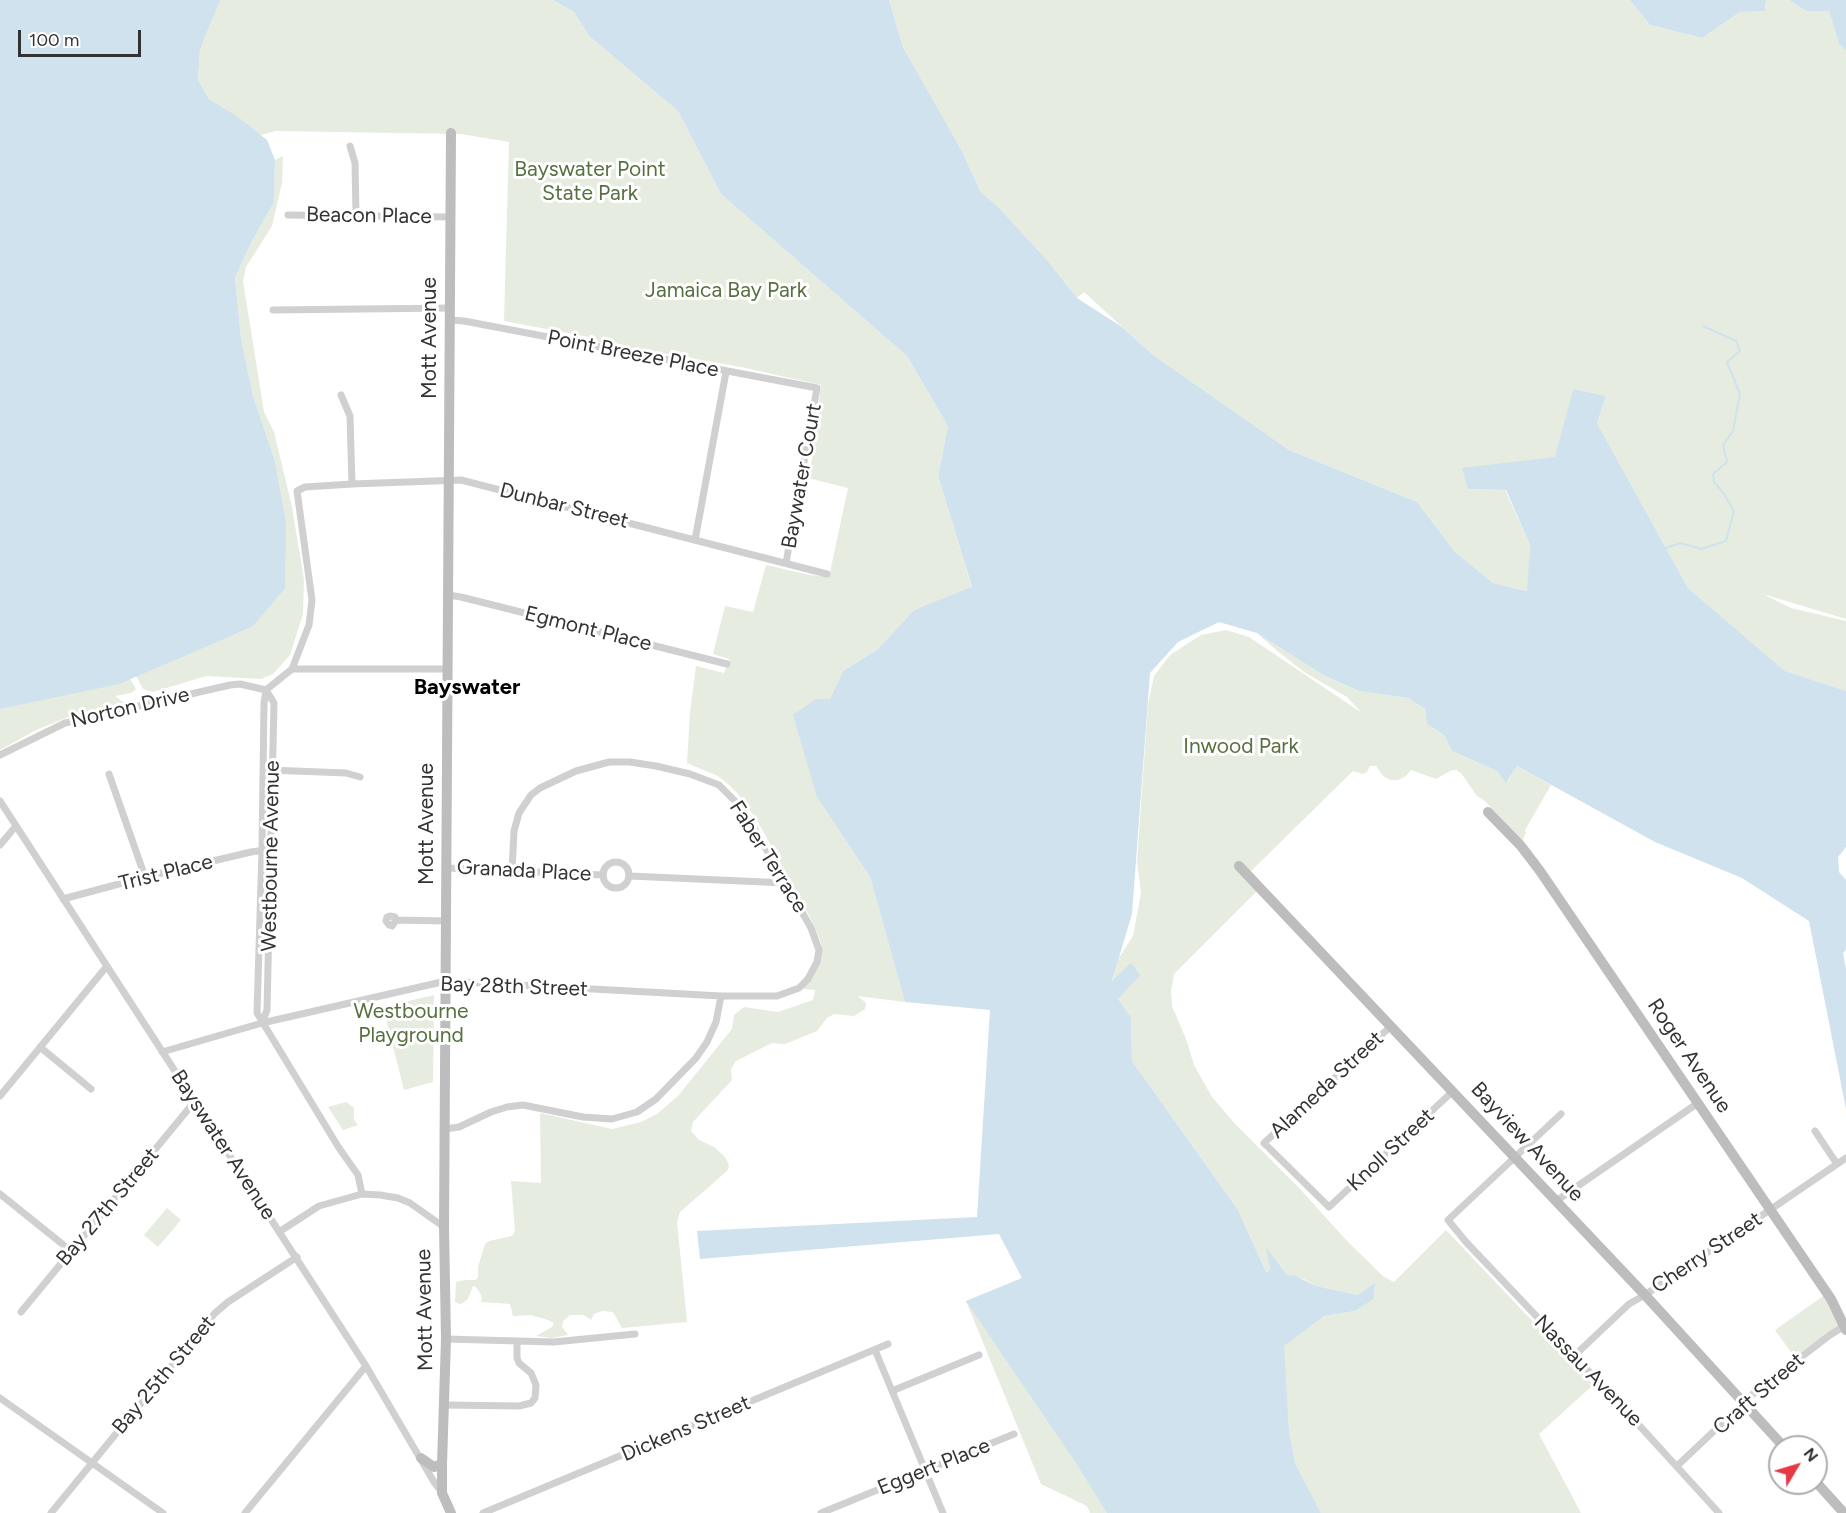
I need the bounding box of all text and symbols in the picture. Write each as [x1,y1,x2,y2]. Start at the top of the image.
scale bar [21,18,144,56]
text: 100 m [29,29,79,51]
park label: Bayswater Point State Park [514,157,666,207]
street label: Beacon Place [306,202,432,230]
street label: Mott Avenue [417,277,443,399]
park label: Jamaica Bay Park [645,278,807,304]
street label: Point Breeze Place [545,325,721,383]
street label: Baywater Court [777,401,827,551]
street label: Dunbar Street [497,478,631,534]
street label: Egmont Place [522,601,654,657]
district label: Bayswater [414,675,520,701]
street label: Norton Drive [68,682,192,734]
park label: Inwood Park [1183,734,1299,760]
street label: Westbourne Avenue [257,760,285,952]
street label: Mott Avenue [414,763,440,885]
street label: Faber Terrace [724,796,812,918]
street label: Trist Place [116,849,216,897]
street label: Granada Place [456,855,592,887]
street label: Bay 28th Street [440,972,588,1002]
street label: Roger Avenue [1642,994,1736,1118]
park label: Westbourne Playground [354,999,468,1049]
street label: Alameda Street [1265,1026,1389,1144]
street label: Bayswater Avenue [165,1065,281,1225]
street label: Bayview Avenue [1465,1077,1589,1207]
street label: Knoll Street [1342,1103,1440,1197]
street label: Bay 27th Street [51,1143,165,1271]
street label: Cherry Street [1647,1207,1767,1299]
street label: Mott Avenue [411,1249,439,1371]
street label: Nassau Avenue [1529,1310,1647,1432]
street label: Bay 25th Street [107,1311,221,1439]
street label: Craft Street [1708,1348,1810,1440]
street label: Dickens Street [618,1391,754,1467]
street label: Eggert Place [874,1433,994,1501]
north arrow [1768,1435,1828,1495]
text: N [1800,1444,1822,1466]

